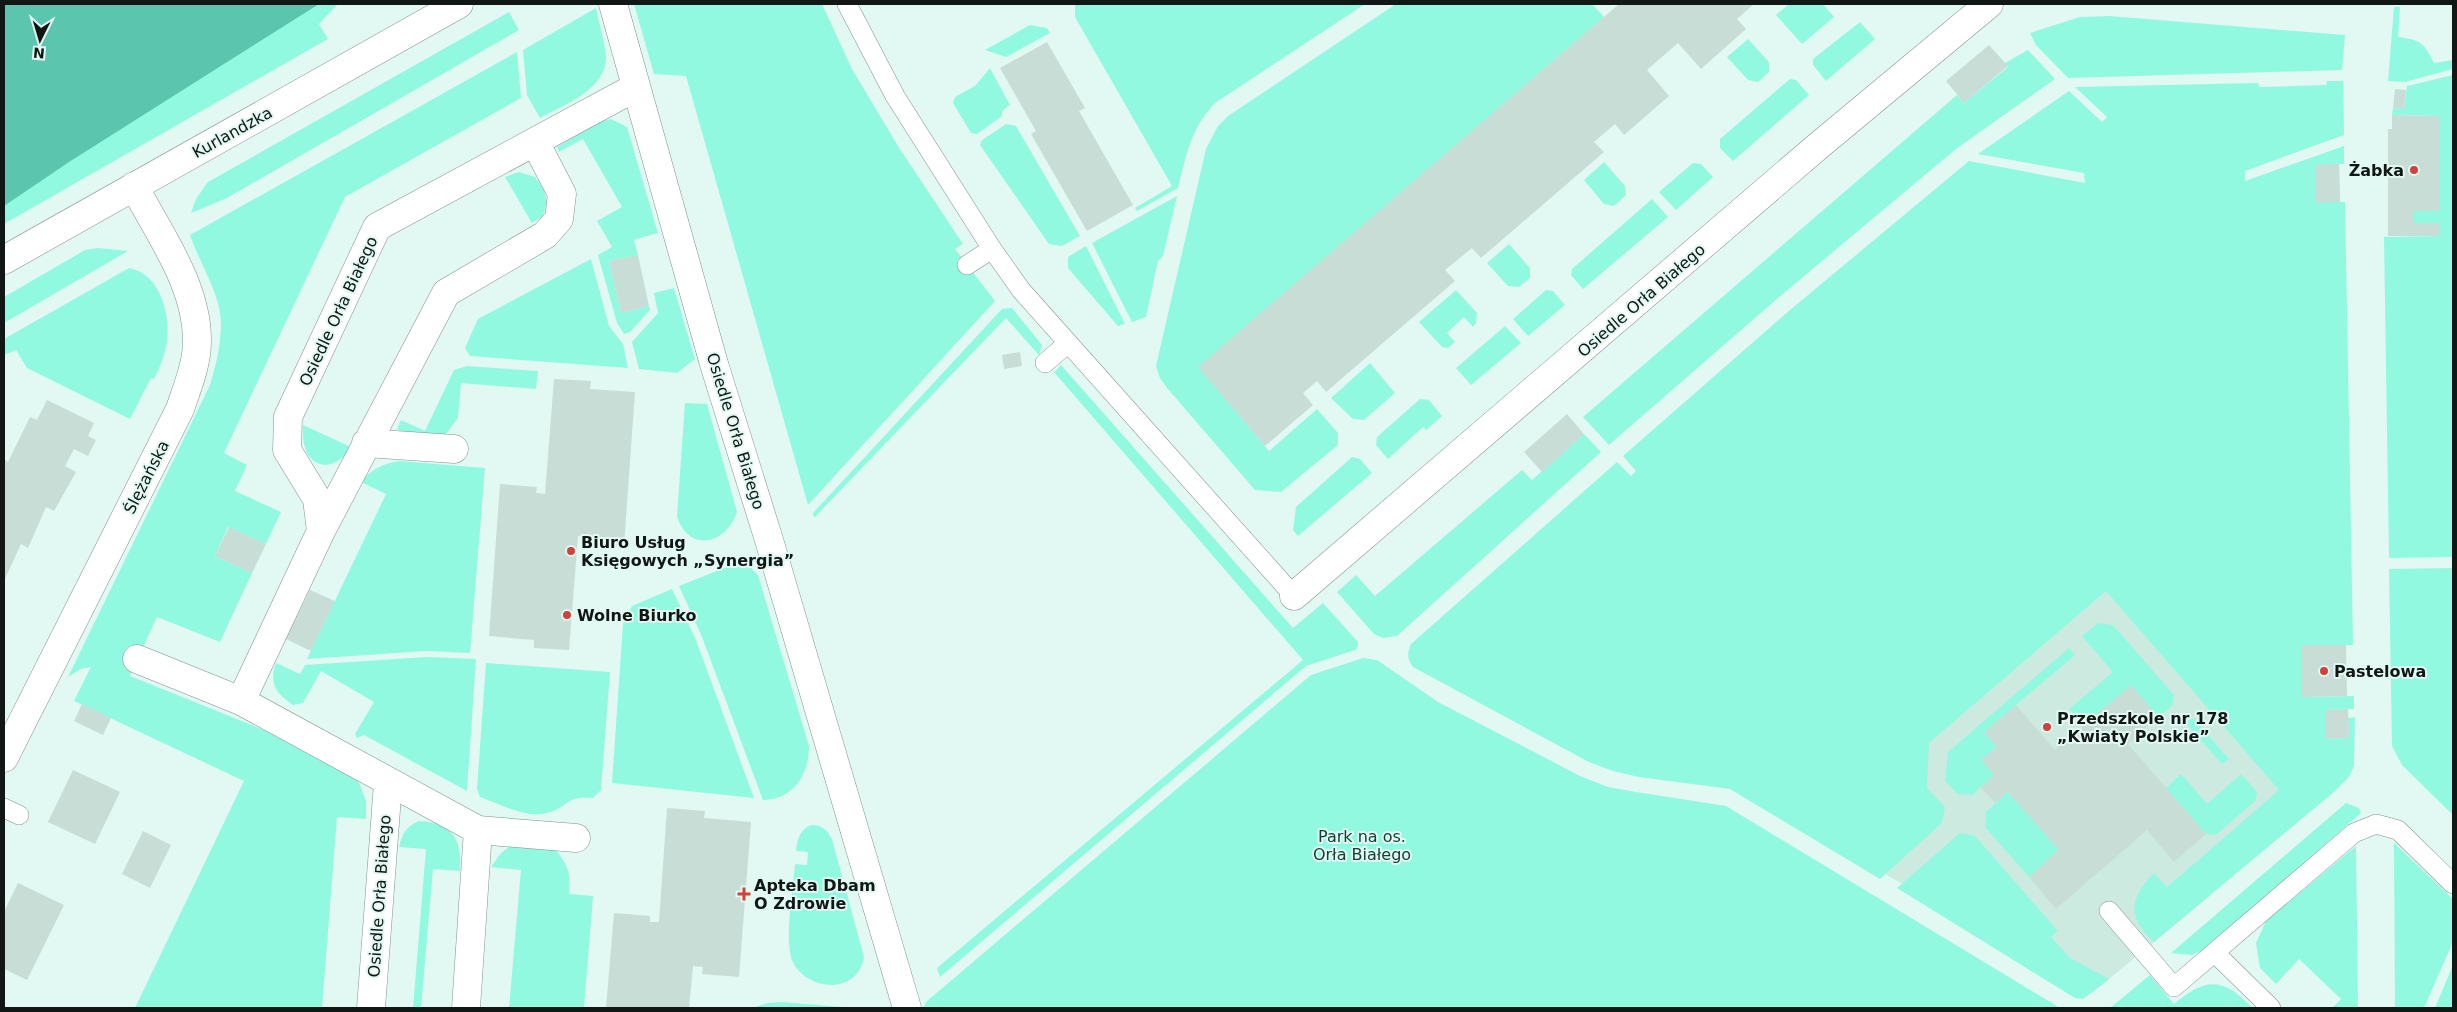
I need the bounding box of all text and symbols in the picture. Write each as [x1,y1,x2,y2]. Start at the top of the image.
north arrow [15,15,65,65]
text: N [32,44,45,61]
street label: Kurlandzka [189,103,275,162]
place label: Żabka [2349,161,2404,180]
marker: Żabka [2408,164,2420,176]
street label: Osiedle Orła Białego [295,233,381,389]
street label: Osiedle Orła Białego [1574,240,1709,361]
street label: Osiedle Orła Białego [703,350,768,512]
street label: Ślężańska [120,437,173,517]
place label: Biuro Usług Księgowych „Synergia” [581,533,794,570]
marker: Biuro Usług Księgowych „Synergia” [565,545,577,557]
place label: Wolne Biurko [577,606,697,625]
marker: Wolne Biurko [561,609,573,621]
place label: Pastelowa [2334,662,2426,681]
marker: Pastelowa [2318,665,2330,677]
place label: Przedszkole nr 178 „Kwiaty Polskie” [2057,709,2228,746]
marker: Przedszkole nr 178 „Kwiaty Polskie” [2041,721,2053,733]
street label: Osiedle Orła Białego [364,814,395,978]
park label: Park na os. Orła Białego [1313,827,1411,864]
place label: Apteka Dbam O Zdrowie [754,876,876,913]
marker: Apteka Dbam O Zdrowie [738,888,750,900]

